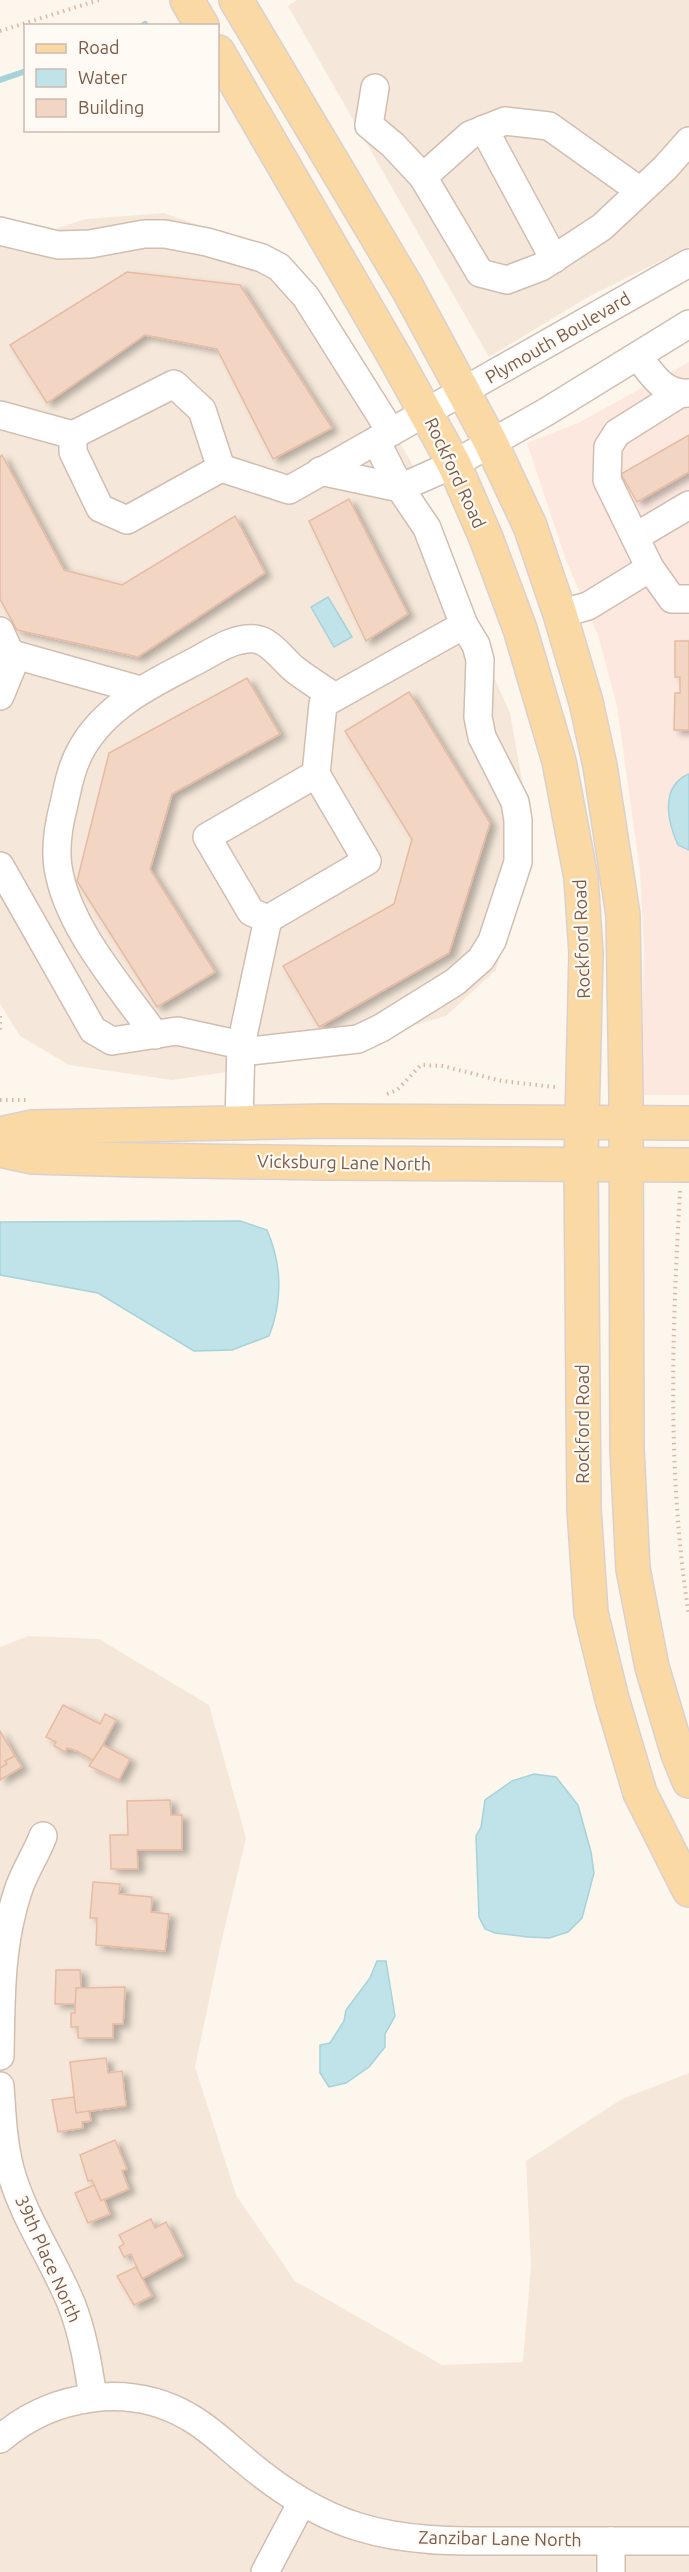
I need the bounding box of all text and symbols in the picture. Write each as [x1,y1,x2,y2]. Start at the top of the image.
legend [24,24,219,132]
text: Road [78,37,120,57]
text: Water [78,67,128,87]
text: Building [78,97,144,117]
street label: Plymouth Boulevard [481,287,634,387]
street label: Rockford Road [422,414,490,531]
street label: Rockford Road [569,879,593,999]
street label: Vicksburg Lane North [257,1150,431,1174]
street label: Rockford Road [572,1364,592,1484]
street label: 39th Place North [12,2192,86,2325]
street label: Zanzibar Lane North [418,2527,582,2549]

